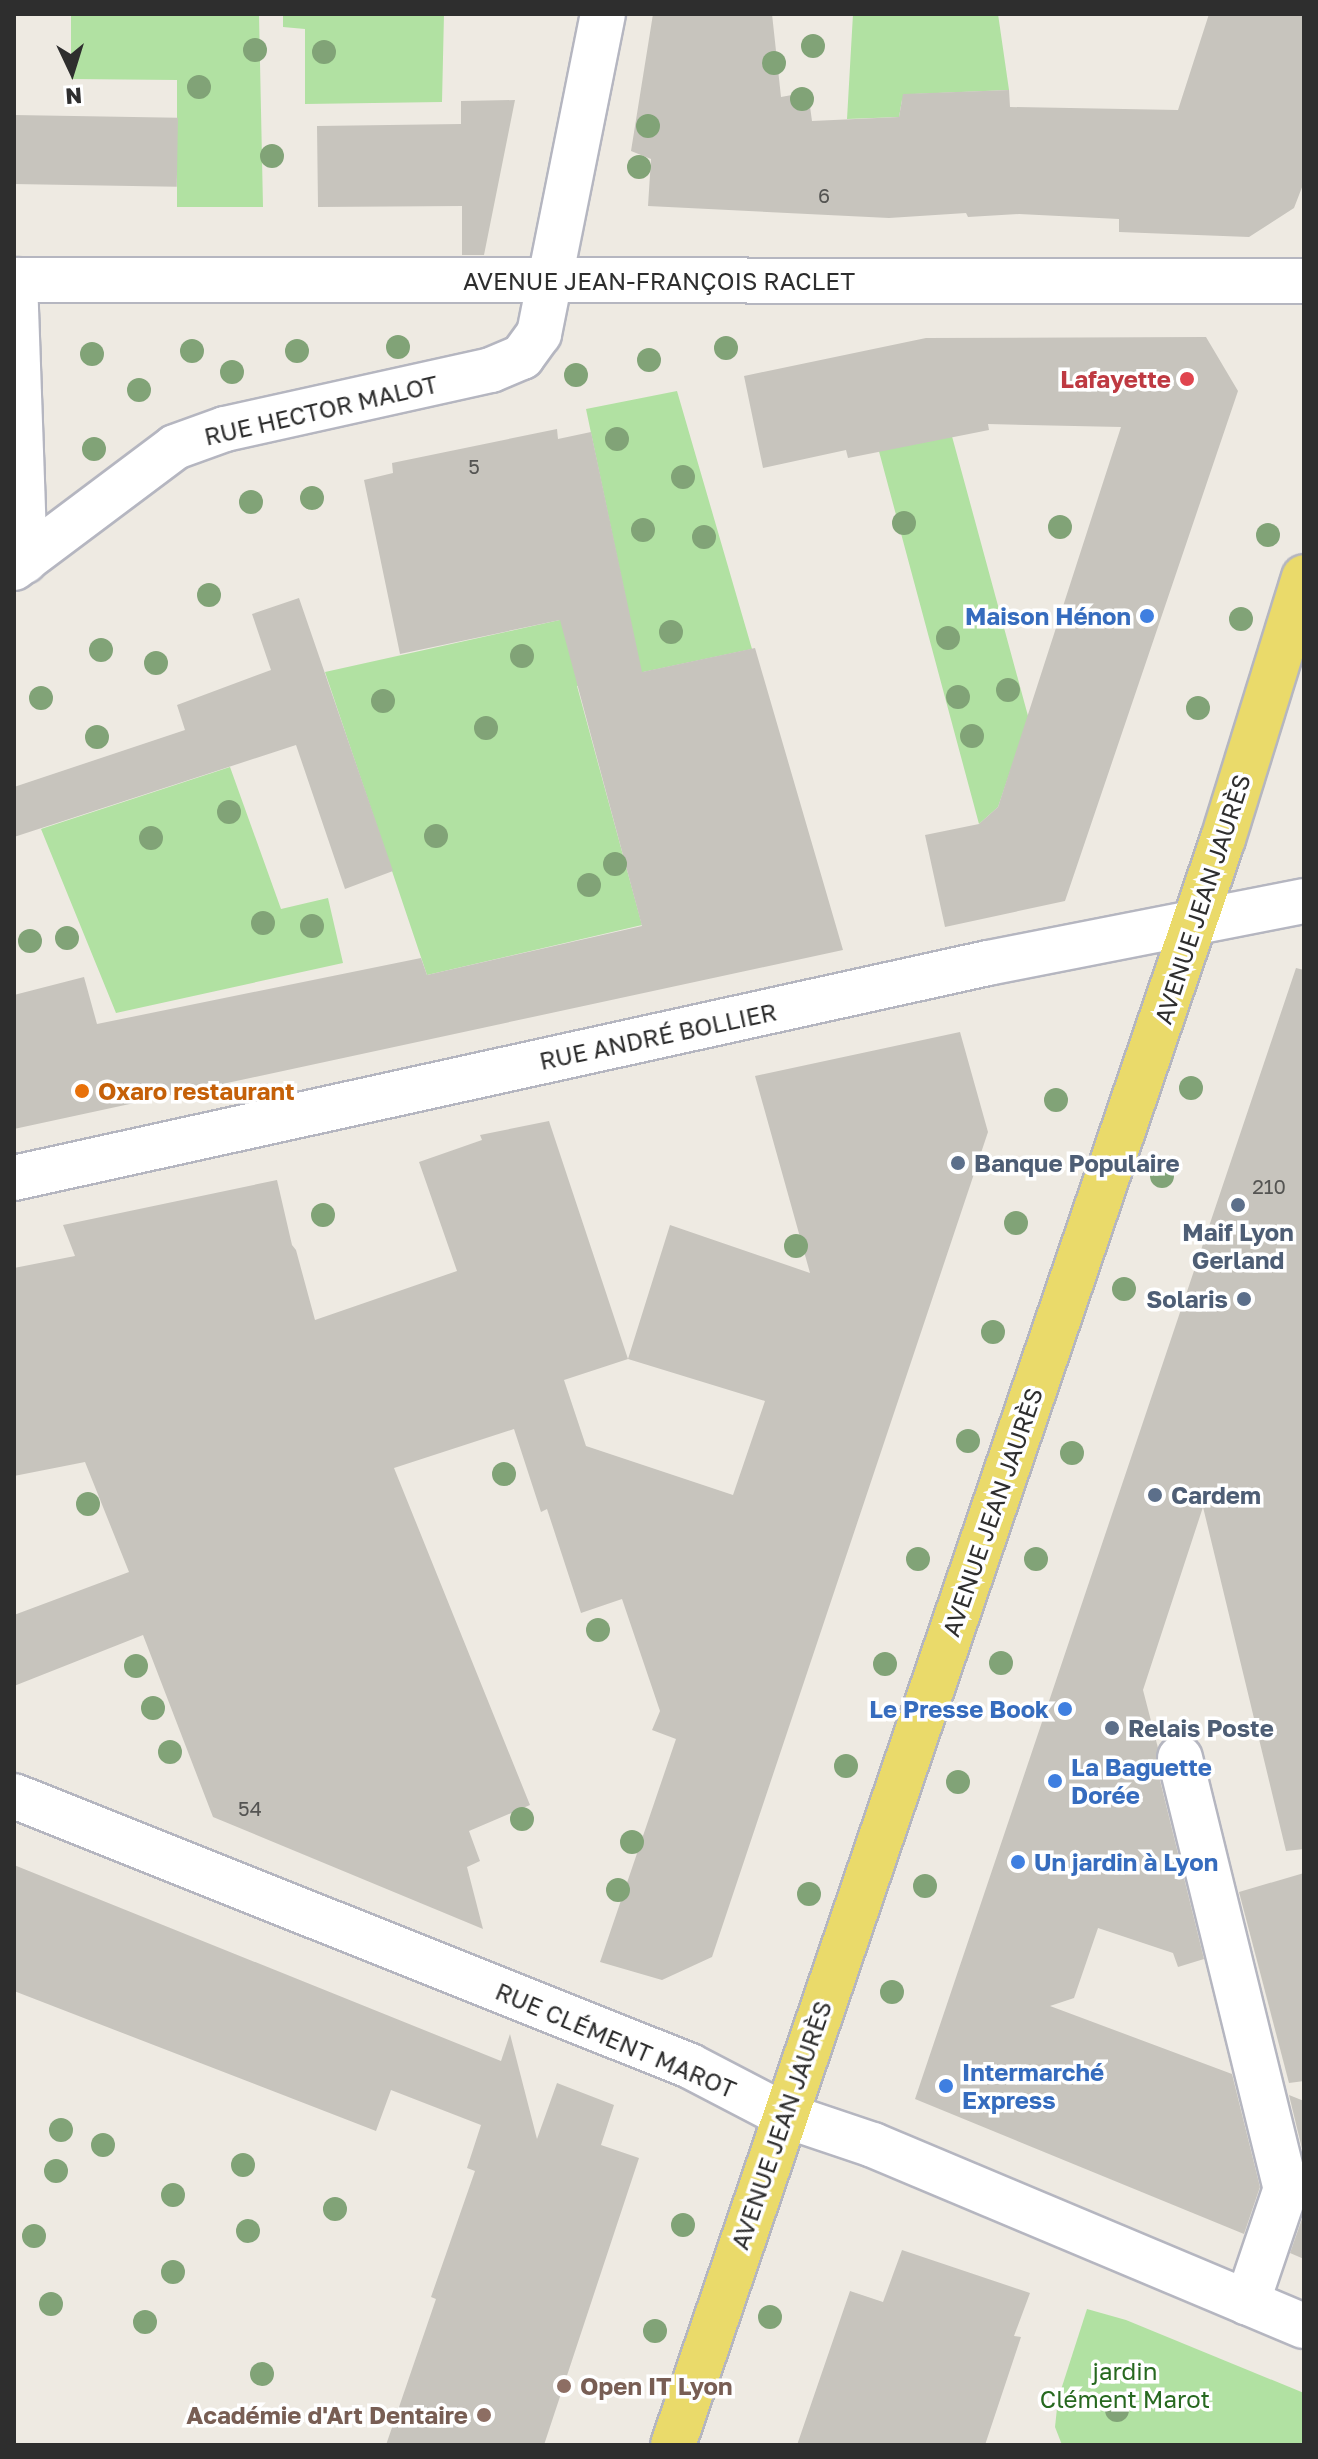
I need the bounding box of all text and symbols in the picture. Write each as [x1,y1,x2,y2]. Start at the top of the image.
north arrow [32,32,112,112]
text: N [64,82,83,110]
house number: 6 [818,183,830,207]
street label: AVENUE JEAN-FRANÇOIS RACLET [463,267,855,295]
place label: Lafayette [1060,365,1171,393]
street label: RUE HECTOR MALOT [201,369,441,451]
marker: Lafayette [1178,370,1196,388]
house number: 5 [468,454,480,478]
place label: Maison Hénon [965,602,1131,630]
marker: Maison Hénon [1138,607,1156,625]
street label: AVENUE JEAN JAURÈS [1148,770,1256,1028]
street label: RUE ANDRÉ BOLLIER [537,997,779,1075]
place label: Oxaro restaurant [98,1077,295,1105]
marker: Oxaro restaurant [73,1082,91,1100]
place label: Banque Populaire [974,1149,1180,1177]
marker: Banque Populaire [949,1154,967,1172]
house number: 210 [1252,1174,1286,1198]
marker: Maif Lyon Gerland [1229,1196,1247,1214]
place label: Maif Lyon Gerland [1182,1218,1294,1274]
place label: Solaris [1146,1285,1228,1313]
marker: Solaris [1235,1290,1253,1308]
street label: AVENUE JEAN JAURÈS [936,1384,1048,1640]
place label: Cardem [1171,1481,1261,1509]
marker: Cardem [1146,1486,1164,1504]
place label: Le Presse Book [869,1695,1049,1723]
marker: Le Presse Book [1056,1700,1074,1718]
place label: Relais Poste [1128,1714,1274,1742]
marker: Relais Poste [1103,1719,1121,1737]
place label: La Baguette Dorée [1071,1753,1212,1809]
marker: La Baguette Dorée [1046,1772,1064,1790]
house number: 54 [238,1796,262,1820]
place label: Un jardin à Lyon [1034,1848,1218,1876]
marker: Un jardin à Lyon [1009,1853,1027,1871]
street label: RUE CLÉMENT MAROT [491,1976,741,2104]
street label: AVENUE JEAN JAURÈS [725,1997,837,2253]
place label: Intermarché Express [962,2058,1104,2114]
marker: Intermarché Express [937,2077,955,2095]
park label: jardin Clément Marot [1040,2357,1210,2413]
place label: Open IT Lyon [580,2372,733,2400]
marker: Open IT Lyon [555,2377,573,2395]
place label: Académie d'Art Dentaire [186,2401,468,2429]
marker: Académie d'Art Dentaire [475,2406,493,2424]

